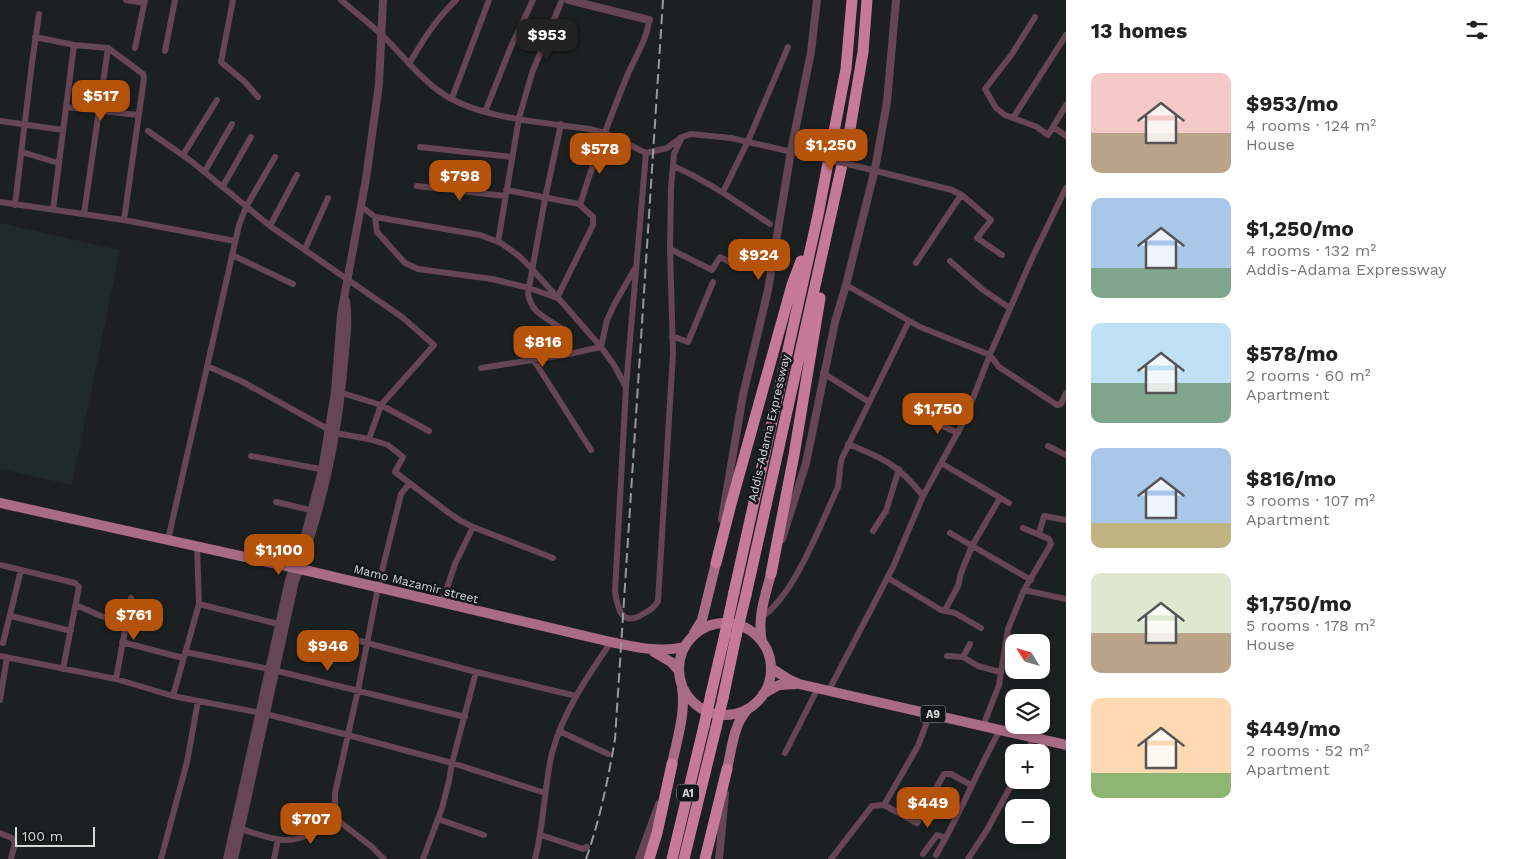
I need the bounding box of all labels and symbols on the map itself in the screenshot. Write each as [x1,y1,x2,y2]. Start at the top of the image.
pin: $953 [517,18,577,61]
pin: $517 [71,80,131,122]
pin: $1,250 [790,128,872,171]
pin: $578 [570,132,630,175]
pin: $798 [430,160,490,202]
pin: $924 [729,238,789,281]
pin: $816 [513,326,573,368]
street label: Addis-Adama Expressway [745,352,793,503]
pin: $1,750 [897,392,979,435]
pin: $1,100 [238,534,320,576]
street label: Mamo Mazamir street [352,562,480,606]
pin: $761 [104,598,164,641]
pin: $946 [298,630,358,672]
north arrow [1005,634,1050,679]
road number: A9 [920,706,946,722]
road number: A1 [677,784,699,801]
pin: $449 [898,786,958,829]
pin: $707 [281,802,341,845]
scale bar [15,824,95,847]

